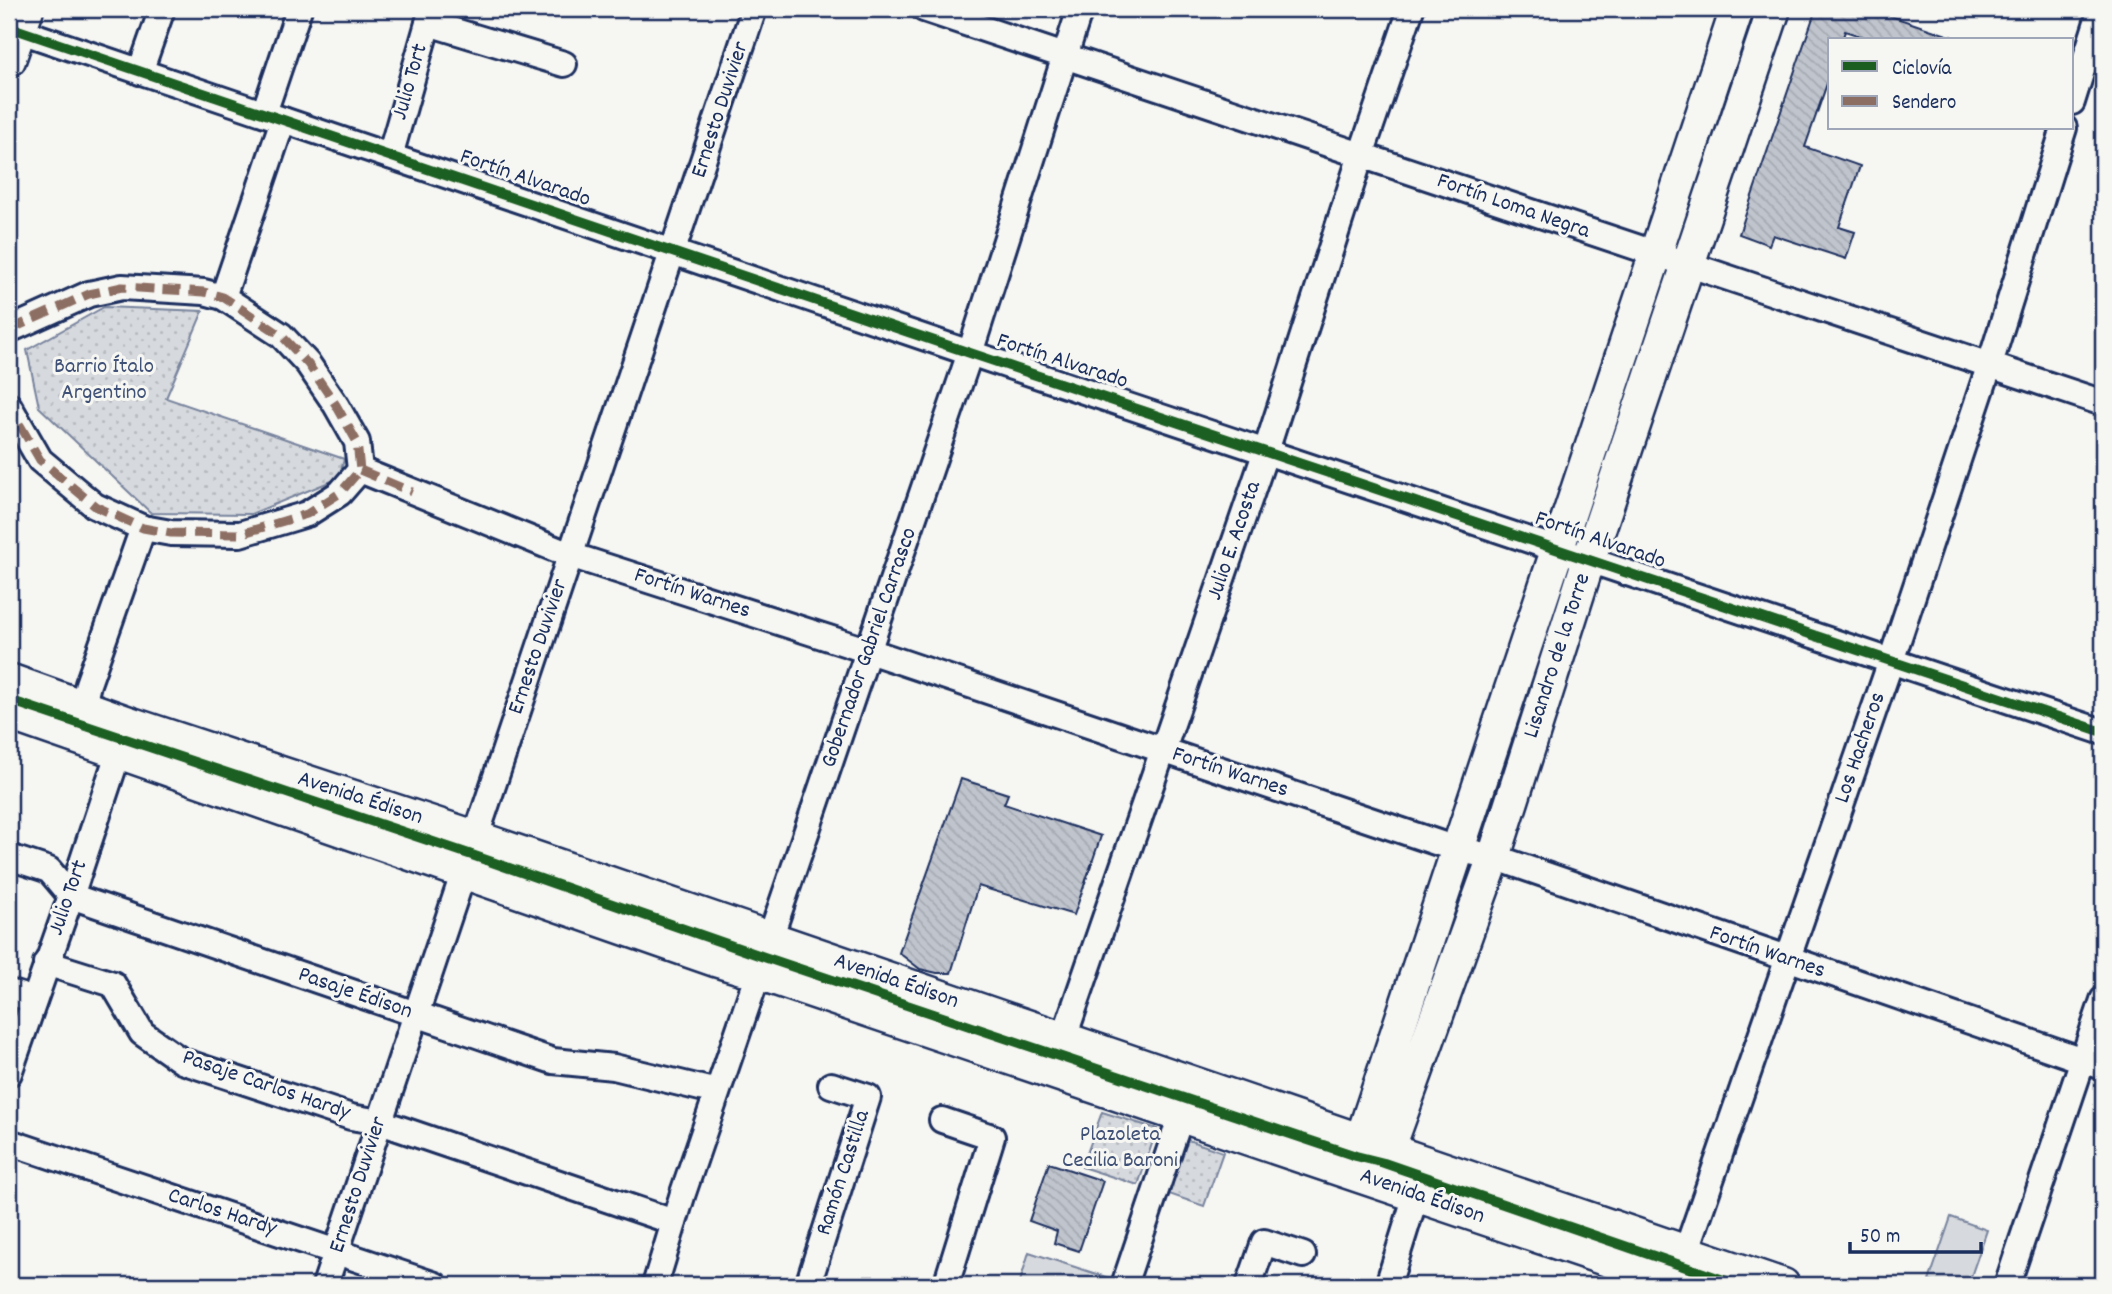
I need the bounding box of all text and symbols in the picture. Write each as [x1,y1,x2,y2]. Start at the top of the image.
street label: Ernesto Duvivier [683,37,759,182]
legend [1828,38,2074,130]
street label: Julio Tort [384,40,438,124]
text: Ciclovía [1892,55,1953,85]
text: Sendero [1892,89,1956,119]
street label: Fortín Alvarado [455,141,595,217]
street label: Fortín Loma Negra [1432,165,1595,249]
street label: Fortín Alvarado [992,325,1132,399]
park label: Barrio Ítalo Argentino [54,351,154,410]
street label: Julio E. Acosta [1199,476,1271,605]
street label: Fortín Alvarado [1530,503,1670,579]
street label: Gobernador Gabriel Carrasco [813,524,927,772]
street label: Fortín Warnes [630,560,754,628]
street label: Lisandro de la Torre [1516,569,1600,743]
street label: Ernesto Duvivier [500,574,578,719]
street label: Los Hacheros [1827,688,1895,808]
street label: Fortín Warnes [1168,739,1292,807]
street label: Avenida Édison [293,763,427,835]
street label: Julio Tort [41,856,97,940]
street label: Fortín Warnes [1705,918,1829,988]
street label: Avenida Édison [829,945,963,1019]
street label: Pasaje Édison [293,959,417,1029]
street label: Pasaje Carlos Hardy [178,1042,355,1130]
street label: Ramón Castilla [808,1105,880,1240]
street label: Ernesto Duvivier [321,1112,397,1257]
park label: Plazoleta Cecilia Baroni [1062,1119,1178,1178]
street label: Avenida Édison [1355,1160,1489,1234]
street label: Carlos Hardy [163,1180,281,1246]
scale bar [1850,1210,1981,1254]
text: 50 m [1860,1223,1900,1253]

